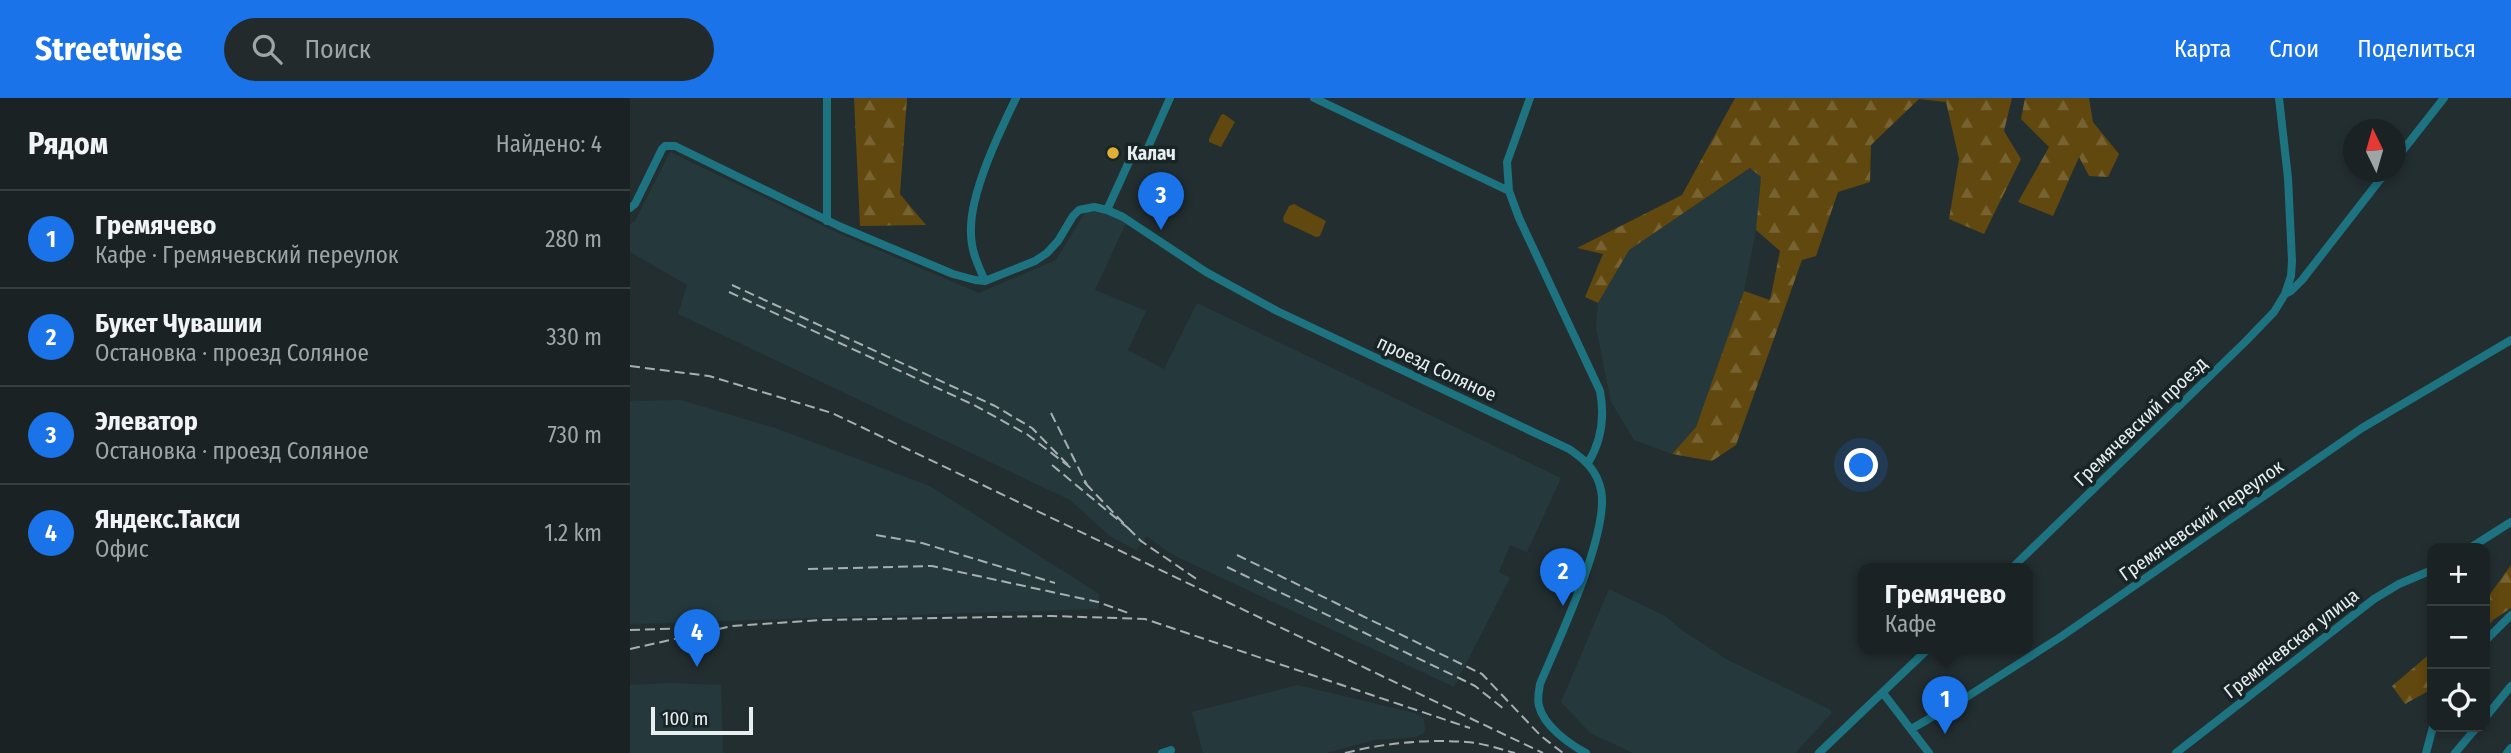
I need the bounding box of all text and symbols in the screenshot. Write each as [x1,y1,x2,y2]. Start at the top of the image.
search box [224,18,714,81]
text: Streetwise [35,29,182,69]
icon: search [248,30,286,68]
text: Поиск [304,34,371,65]
text: Карта [2174,35,2231,63]
text: Слои [2269,35,2319,63]
text: Поделиться [2357,35,2476,63]
north arrow [2343,119,2406,182]
text: Рядом [28,126,108,162]
text: Найдено: 4 [496,130,602,158]
place label: Калач [1127,142,1176,165]
marker: Калач [1105,145,1121,161]
pin: 3 [1138,172,1184,230]
text: Гремячево [95,210,216,241]
text: 1 [46,225,56,253]
text: 280 m [545,225,602,253]
text: Кафе · Гремячевский переулок [95,241,399,269]
text: Букет Чувашии [95,308,262,339]
text: 2 [46,323,56,351]
text: 330 m [546,323,602,351]
street label: проезд Соляное [1373,331,1500,406]
text: Остановка · проезд Соляное [95,339,369,367]
street label: Гремячевский проезд [2069,352,2212,491]
text: Элеватор [95,406,198,437]
text: 3 [46,421,56,449]
text: 730 m [547,421,602,449]
text: Остановка · проезд Соляное [95,437,369,465]
your location [1844,448,1878,482]
street label: Гремячевский переулок [2115,455,2288,586]
text: Яндекс.Такси [95,504,240,535]
text: 4 [45,519,57,547]
text: 1.2 km [544,519,602,547]
text: Офис [95,535,149,563]
map controls [2427,543,2490,732]
button: + [2427,543,2490,606]
pin: 2 [1540,548,1586,606]
popup [1858,563,2033,654]
text: Гремячево [1885,579,2006,610]
street label: Гремячевская улица [2219,584,2363,703]
button: − [2427,606,2490,669]
pin: 4 [674,609,720,667]
text: Кафе [1885,610,1936,638]
button: locate [2427,669,2490,732]
pin: 1 [1922,676,1968,734]
scale bar [651,704,752,736]
text: 100 m [662,707,708,730]

